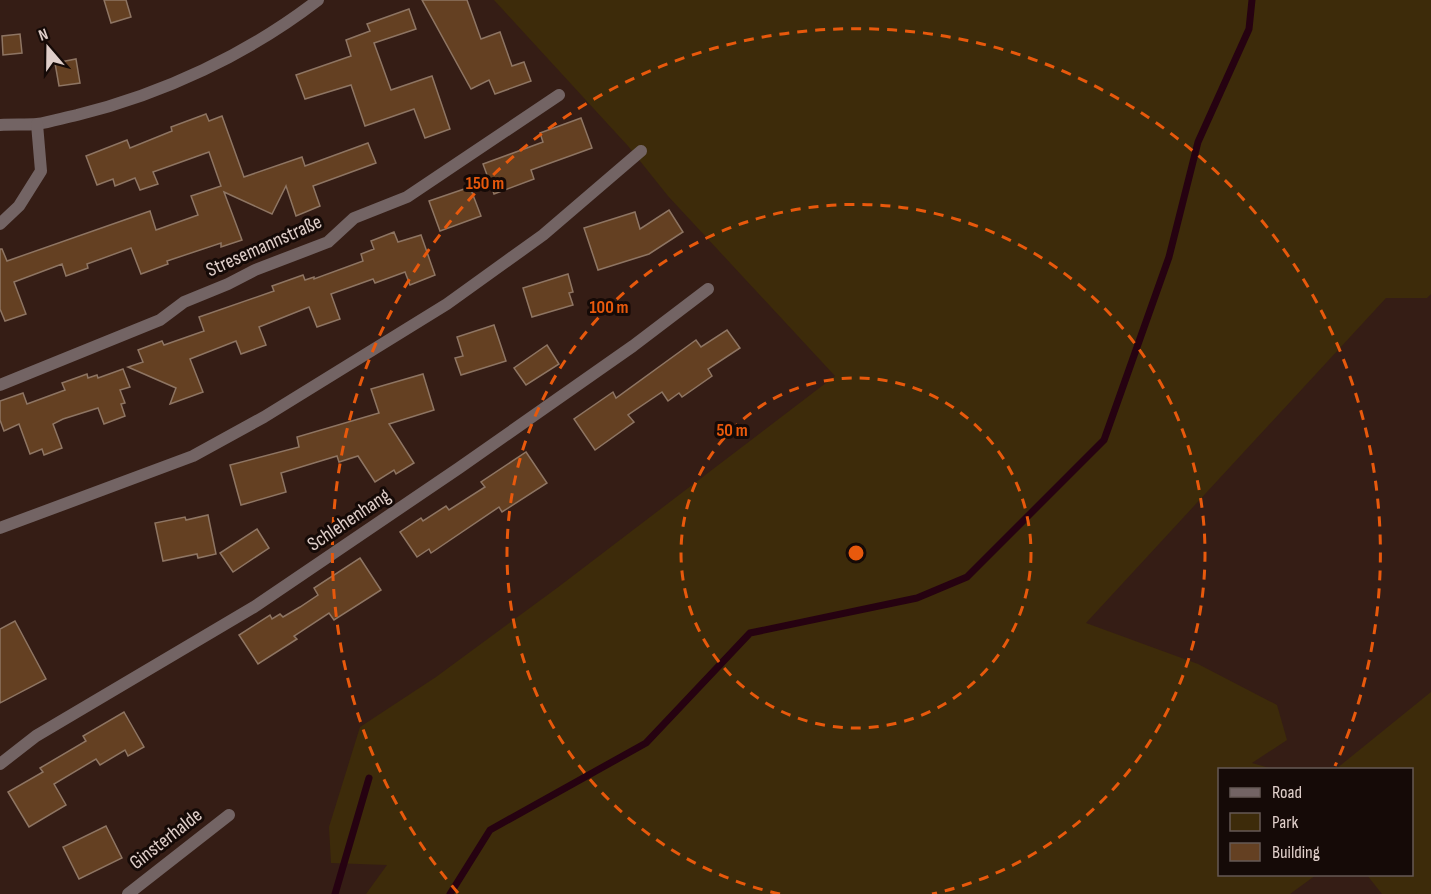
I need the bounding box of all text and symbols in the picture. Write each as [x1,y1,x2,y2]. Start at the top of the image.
north arrow [18,18,78,78]
text: N [36,25,51,46]
text: 150 m [466,173,504,194]
street label: Stresemannstraße [203,210,325,282]
text: 100 m [590,297,629,318]
text: 50 m [716,420,748,441]
street label: Schlehenhang [303,484,395,556]
centre of rings [846,543,866,563]
legend [1218,768,1413,876]
text: Road [1272,782,1302,803]
street label: Ginsterhalde [125,803,207,875]
text: Park [1272,812,1298,833]
text: Building [1272,842,1320,863]

